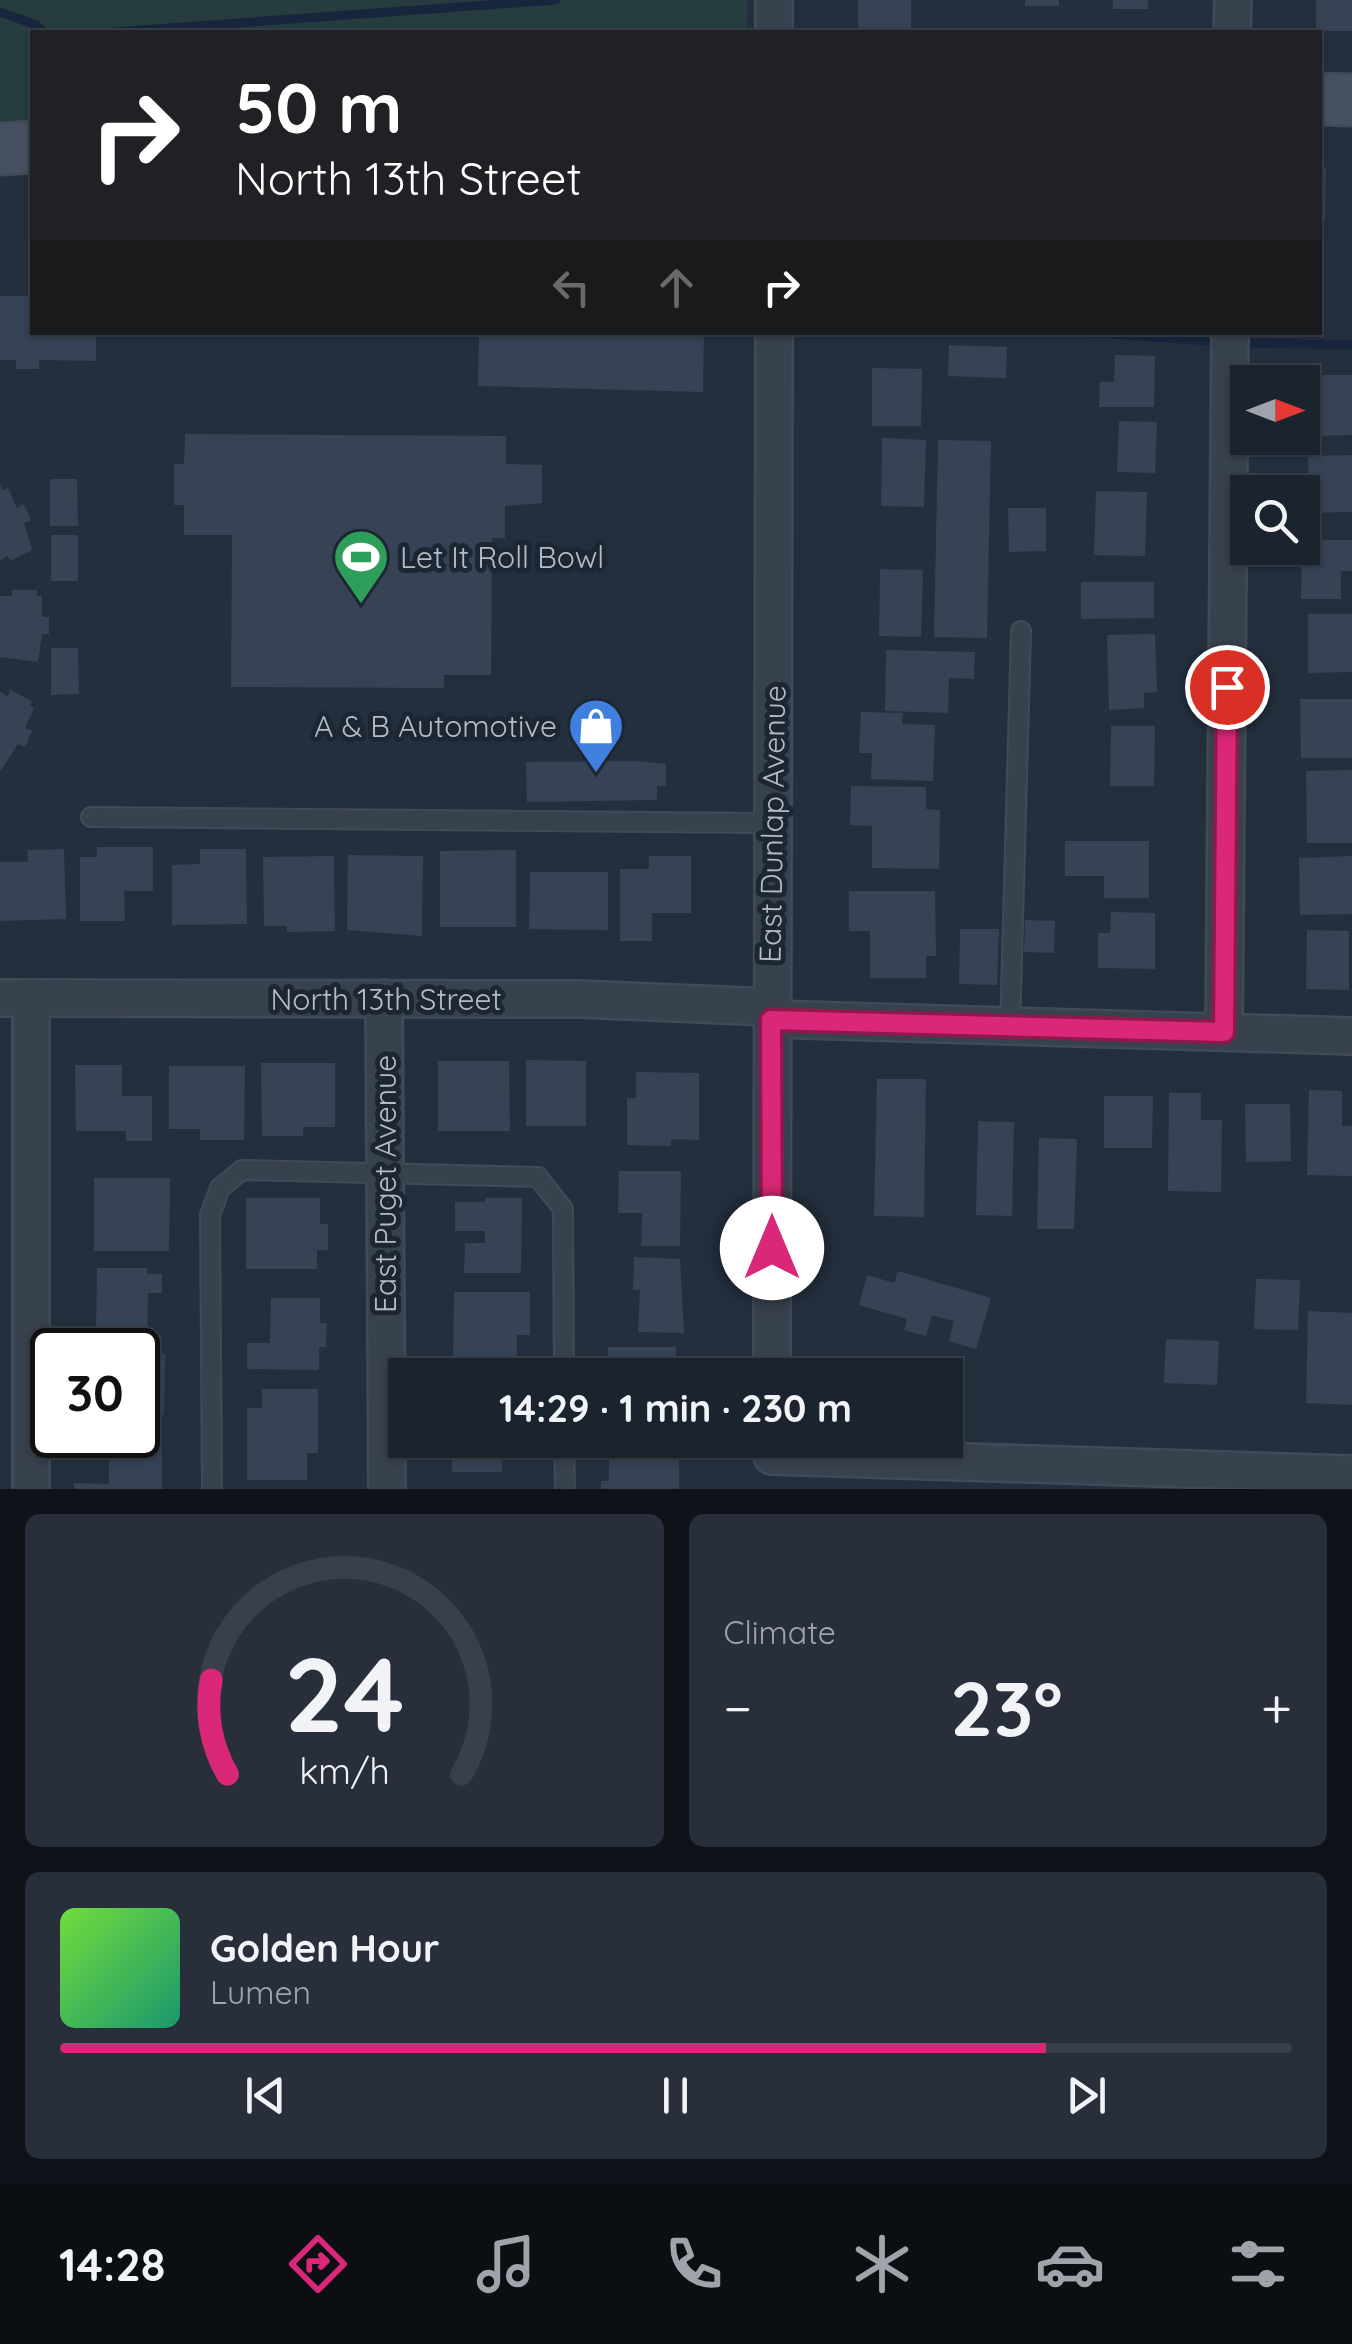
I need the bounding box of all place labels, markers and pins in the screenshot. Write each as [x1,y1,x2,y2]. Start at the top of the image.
sports icon: Let It Roll Bowl [331,527,391,606]
place label: Let It Roll Bowl [400,538,604,576]
pin [1185,645,1270,730]
shop icon: A & B Automotive [566,696,626,775]
place label: A & B Automotive [314,707,557,745]

